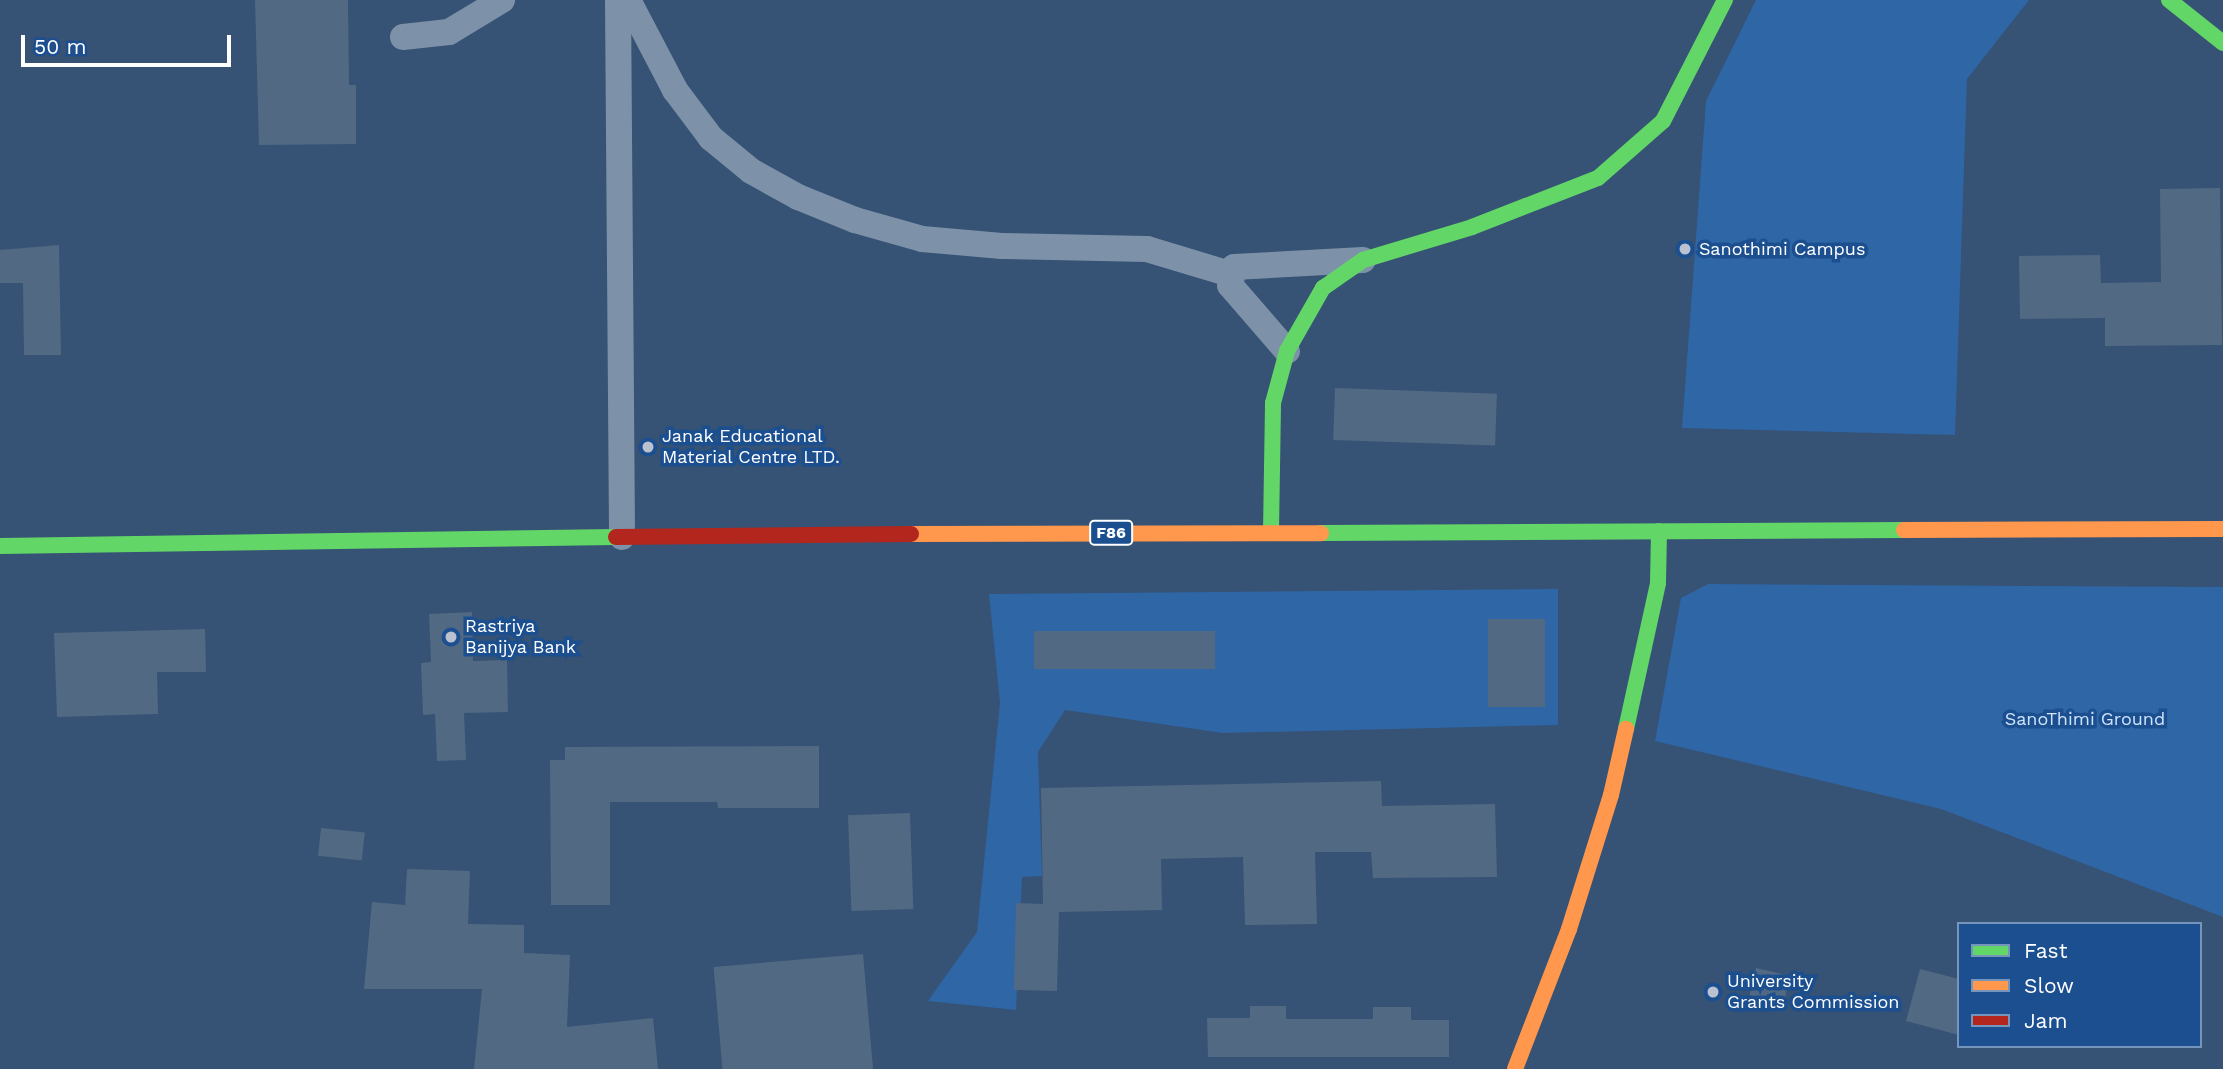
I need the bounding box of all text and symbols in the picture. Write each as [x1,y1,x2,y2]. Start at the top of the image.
scale bar [24,21,234,65]
text: 50 m [34,34,86,59]
place label: Sanothimi Campus [1699,238,1865,260]
marker: Sanothimi Campus [1677,241,1693,257]
place label: Janak Educational Material Centre LTD. [662,426,840,468]
marker: Janak Educational Material Centre LTD. [640,439,656,455]
road number: F86 [1088,520,1134,546]
place label: Rastriya Banijya Bank [465,616,576,658]
marker: Rastriya Banijya Bank [443,629,459,645]
park label: SanoThimi Ground [2005,708,2165,730]
legend [1957,922,2202,1048]
text: Fast [2024,938,2068,963]
place label: University Grants Commission [1727,971,1899,1014]
text: Slow [2024,973,2074,998]
marker: University Grants Commission [1705,984,1721,1000]
text: Jam [2024,1008,2067,1033]

